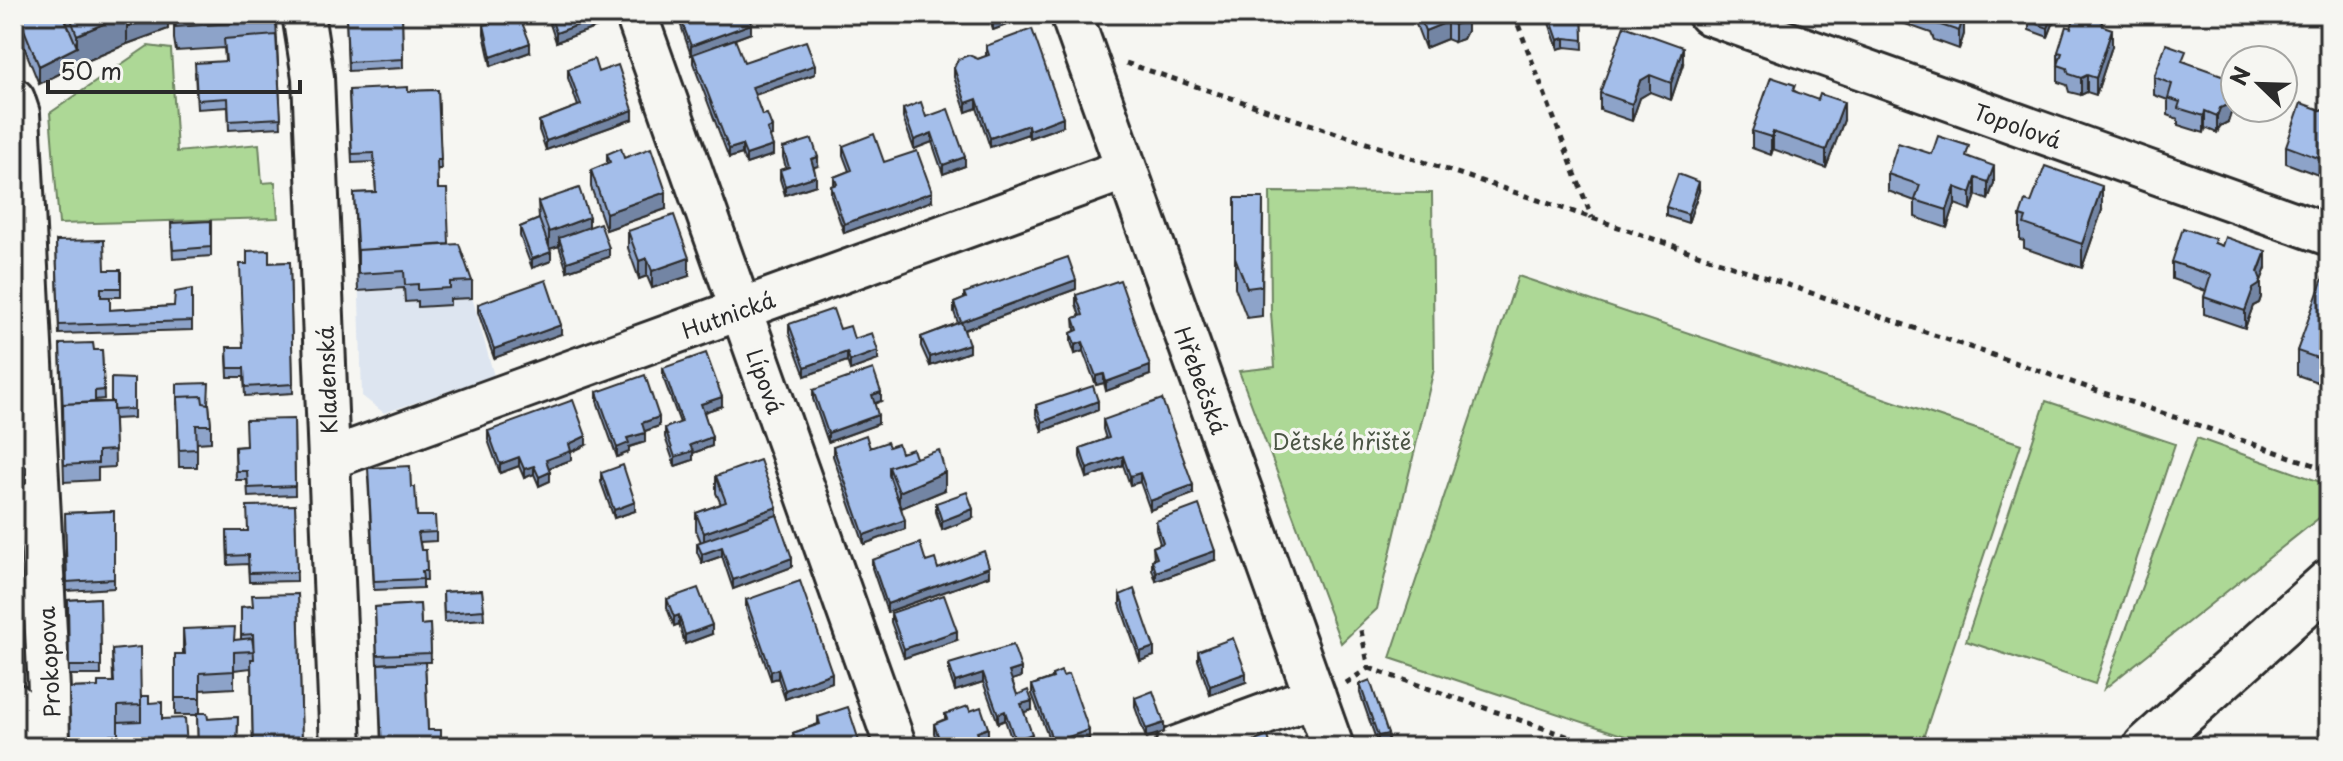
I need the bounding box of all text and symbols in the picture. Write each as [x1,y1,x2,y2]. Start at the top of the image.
scale bar [48,44,300,94]
north arrow [2219,44,2299,124]
text: 50 m [60,52,122,88]
text: N [2221,61,2258,90]
street label: Topolová [1970,94,2067,156]
street label: Hutnická [677,282,780,346]
street label: Hřebečská [1167,321,1237,439]
street label: Kladenská [308,325,344,435]
street label: Lípová [739,344,793,419]
park label: Dětské hřiště [1273,424,1411,457]
street label: Prokopova [29,605,67,718]

